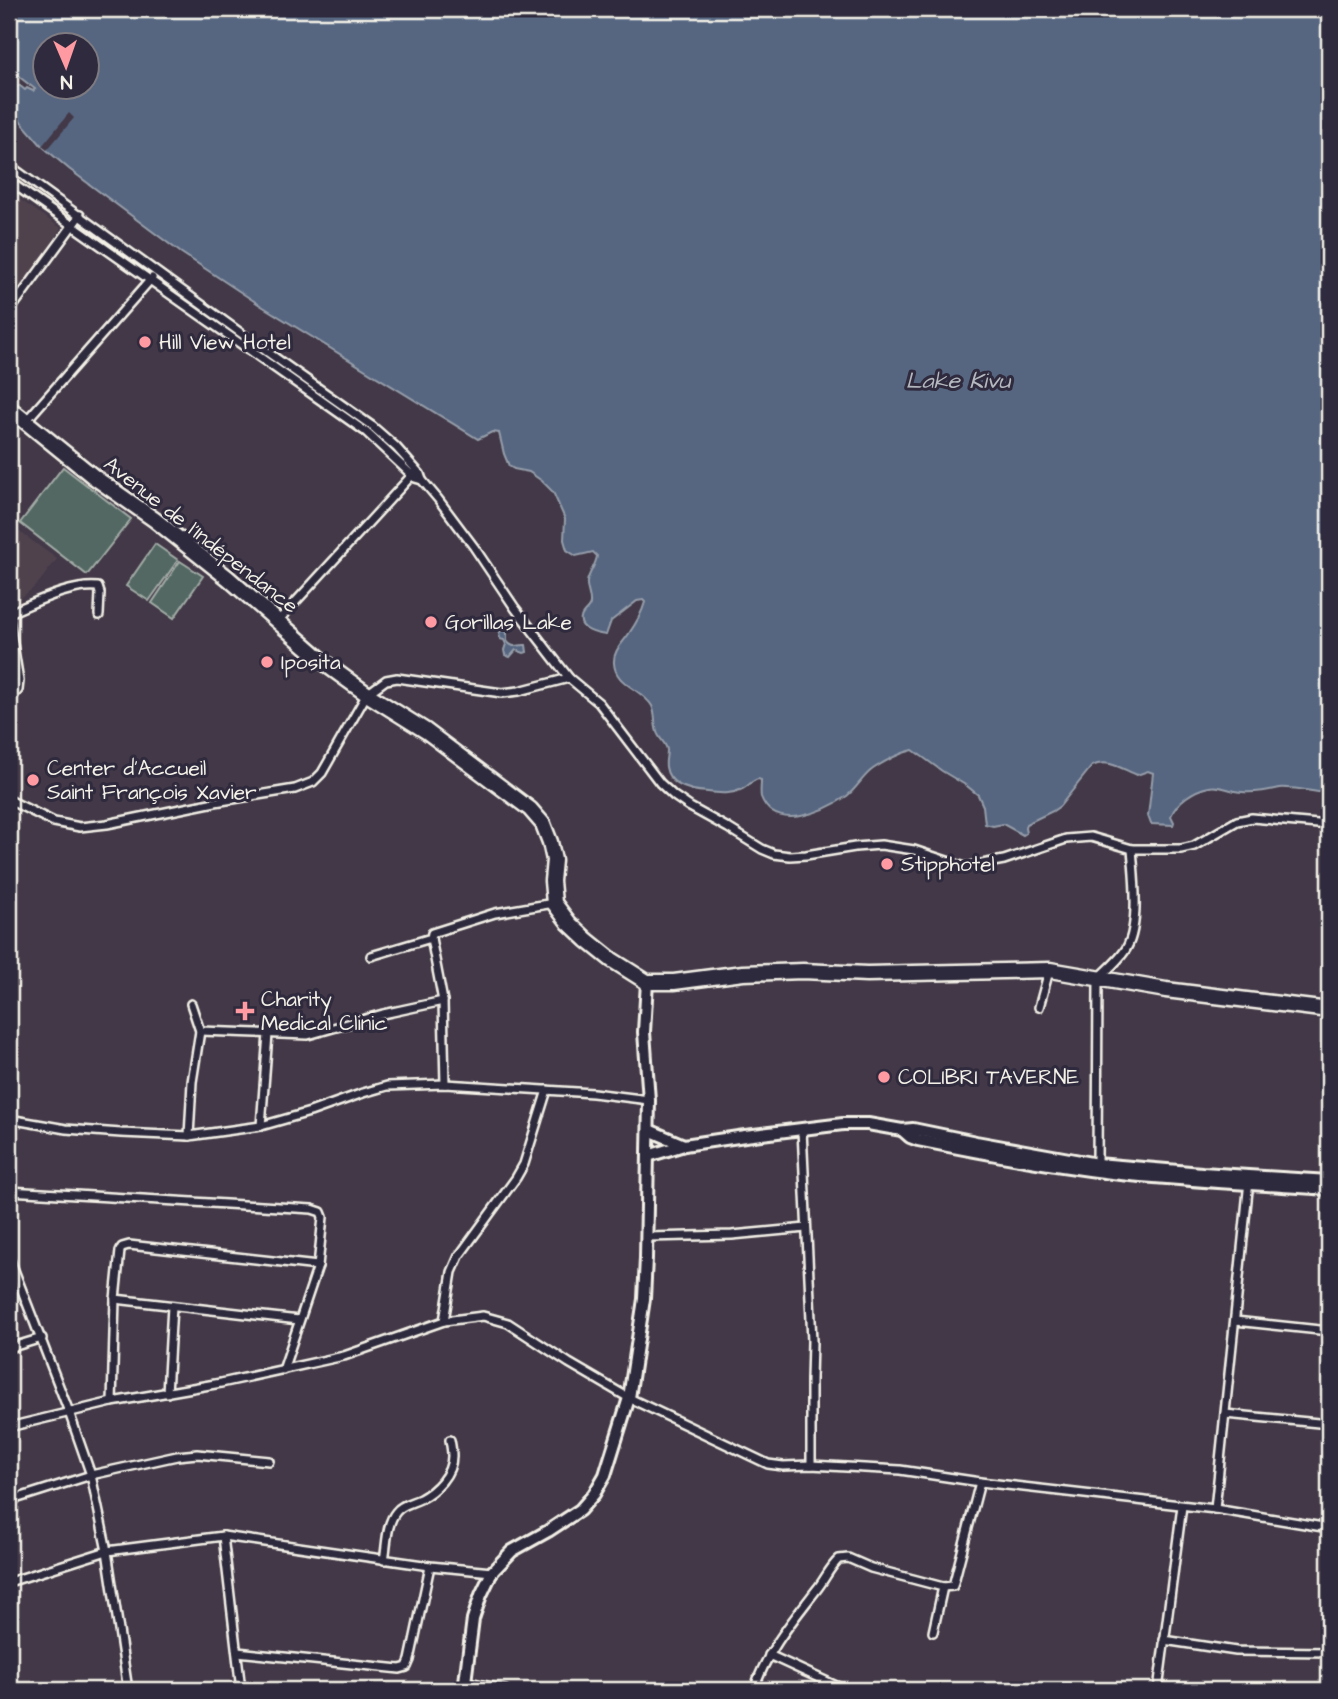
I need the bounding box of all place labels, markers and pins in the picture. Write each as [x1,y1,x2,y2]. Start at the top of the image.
place label: Hill View Hotel [159,328,291,357]
marker: Hill View Hotel [137,334,153,350]
place label: Gorillas Lake [445,608,572,637]
marker: Gorillas Lake [423,614,439,630]
place label: Iposita [281,648,341,678]
marker: Iposita [259,654,275,670]
place label: Center d'Accueil Saint François Xavier [47,754,257,807]
marker: Center d'Accueil Saint François Xavier [25,772,41,788]
place label: Stipphotel [901,850,995,880]
marker: Stipphotel [879,856,895,872]
place label: Charity Medical Clinic [261,985,388,1038]
marker: Charity Medical Clinic [235,1001,255,1021]
place label: COLIBRI TAVERNE [898,1063,1079,1092]
marker: COLIBRI TAVERNE [876,1069,892,1085]

